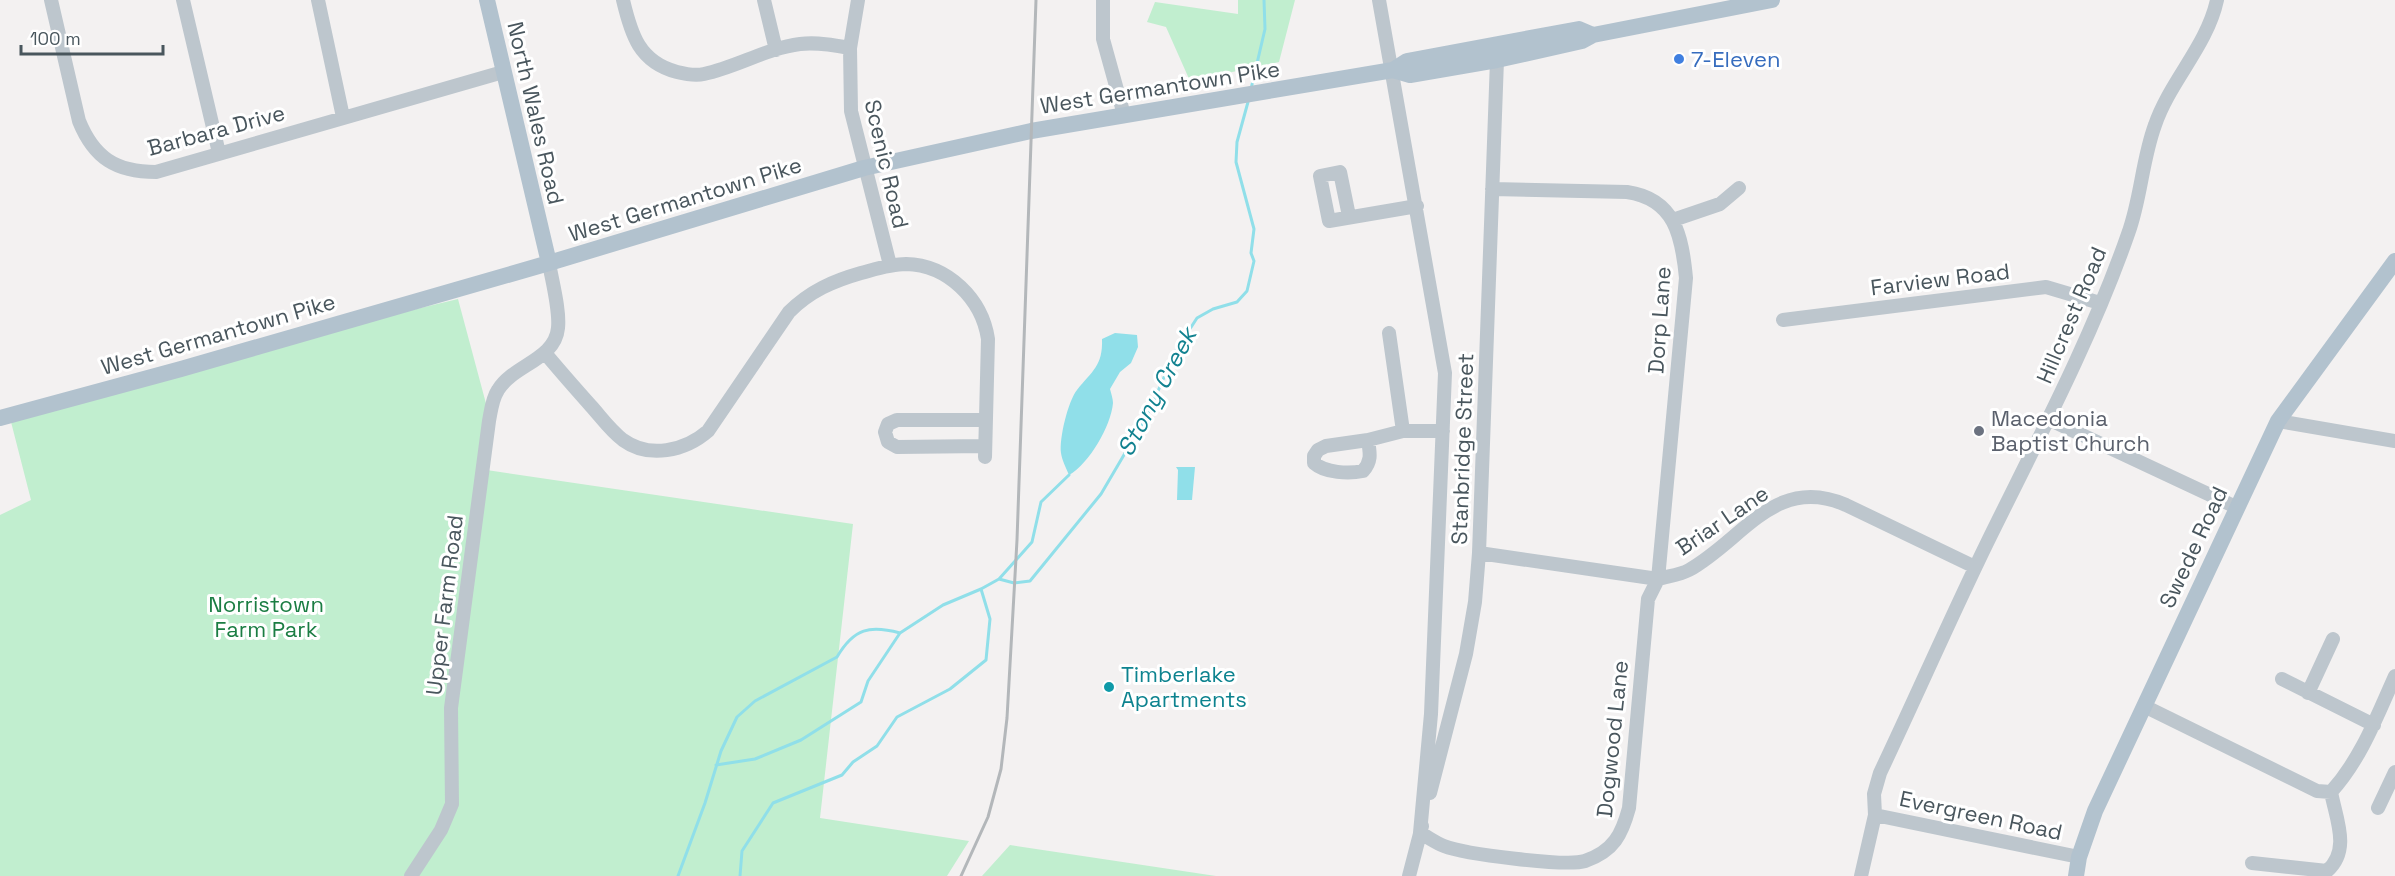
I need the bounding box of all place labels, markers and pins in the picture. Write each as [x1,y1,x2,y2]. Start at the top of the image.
place label: 7-Eleven [1691,45,1780,73]
marker: 7-Eleven [1672,52,1686,66]
place label: Macedonia Baptist Church [1991,404,2150,457]
marker: Macedonia Baptist Church [1972,424,1986,438]
place label: Timberlake Apartments [1121,660,1247,713]
marker: Timberlake Apartments [1102,680,1116,694]

